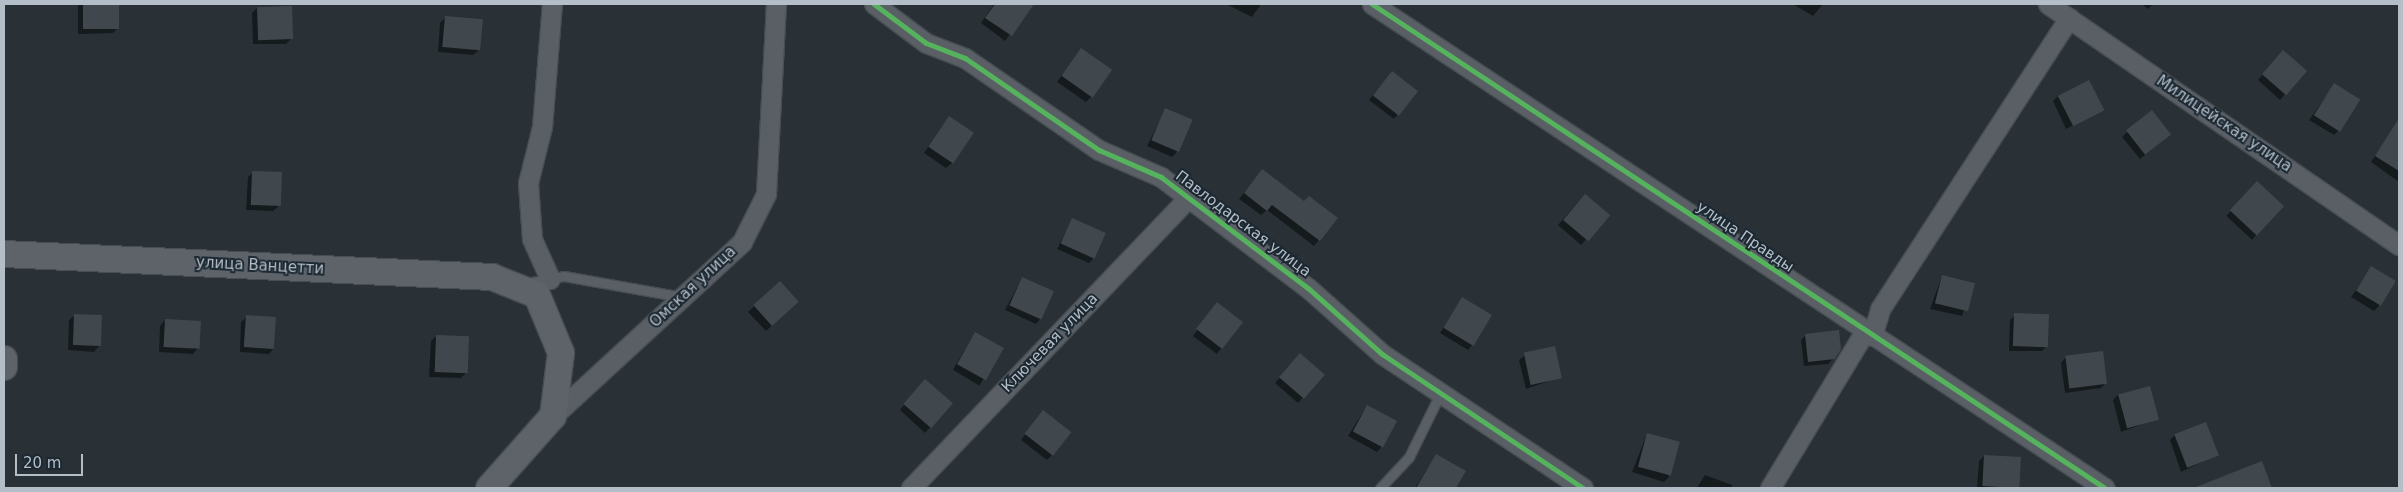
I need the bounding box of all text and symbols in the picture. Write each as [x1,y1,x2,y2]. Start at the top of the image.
street label: Милицейская улица [2153,72,2295,176]
street label: Павлодарская улица [1172,167,1314,281]
street label: улица Правды [1693,198,1797,276]
street label: Омская улица [646,243,740,331]
street label: улица Ванцетти [195,254,325,278]
street label: Ключевая улица [998,290,1102,396]
scale bar [18,444,85,476]
text: 20 m [23,454,61,472]

